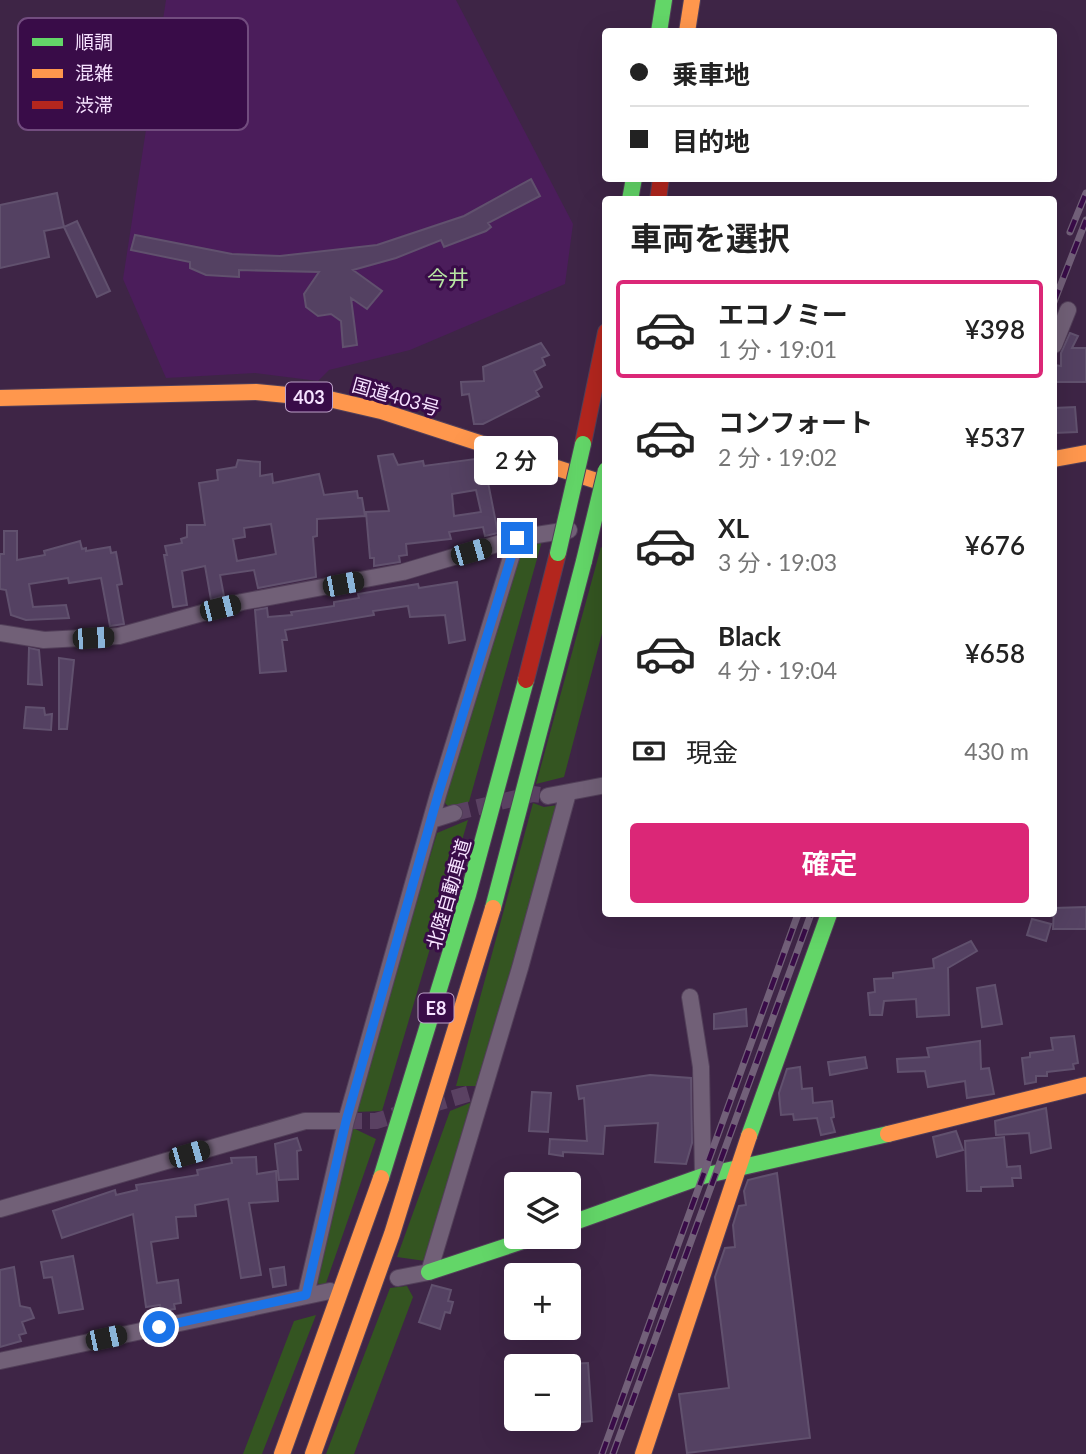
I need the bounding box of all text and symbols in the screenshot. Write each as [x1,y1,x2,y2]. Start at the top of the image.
legend [18,18,248,130]
text: 順調 [75,30,113,53]
text: 乗車地 [672,58,750,90]
text: 混雑 [75,61,113,84]
text: 渋滞 [75,93,113,116]
text: 目的地 [672,125,750,157]
text: 車両を選択 [630,218,790,257]
district label: 今井 [427,265,469,290]
icon: car [634,298,697,361]
text: エコノミー [718,298,848,330]
text: ¥398 [965,313,1025,345]
text: 1 分 · 19:01 [718,335,837,363]
street label: 国道403号 [350,373,442,419]
road number: 403 [286,382,332,412]
icon: car [634,406,697,469]
text: コンフォート [718,406,873,438]
text: ¥537 [965,421,1025,453]
callout: 2 分 [475,436,559,486]
text: 2 分 · 19:02 [718,443,837,471]
text: 2 分 [495,446,537,474]
text: XL [718,512,749,544]
icon: car [634,514,697,577]
route end [501,522,533,554]
text: ¥676 [965,529,1025,561]
car [448,536,495,568]
text: 3 分 · 19:03 [718,548,837,576]
car [321,570,366,598]
car [198,593,243,623]
text: Black [718,620,781,652]
icon: car [634,622,697,685]
car [72,626,115,650]
text: ¥658 [965,637,1025,669]
text: 4 分 · 19:04 [718,656,837,684]
icon: cash [630,732,668,770]
text: 現金 [686,736,738,768]
text: 430 m [964,737,1029,765]
button: 確定 [630,823,1029,903]
street label: 北陸自動車道 [421,836,475,952]
road number: E8 [418,993,453,1023]
car [166,1138,213,1170]
map controls [504,1172,581,1431]
button: layers [504,1172,581,1249]
button: + [504,1263,581,1340]
route start [143,1311,175,1343]
car [84,1323,129,1353]
button: − [504,1354,581,1431]

